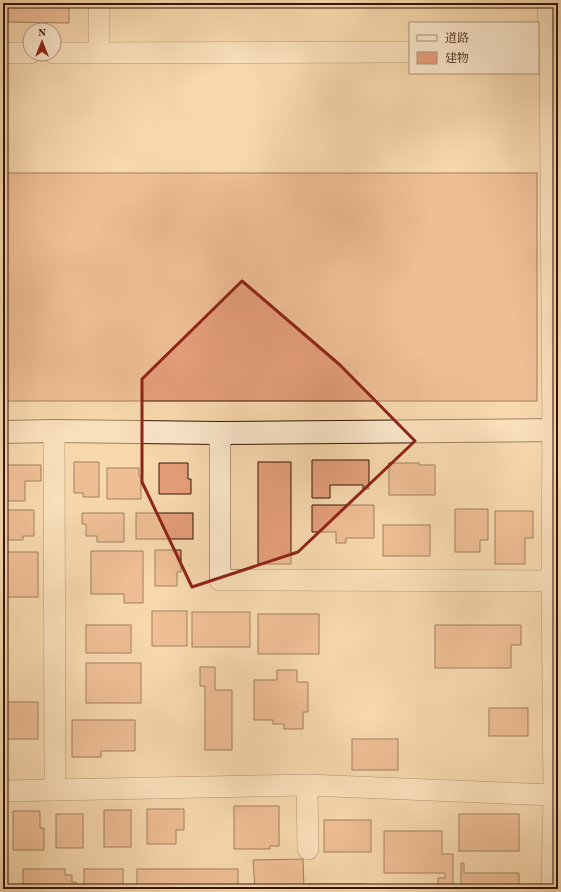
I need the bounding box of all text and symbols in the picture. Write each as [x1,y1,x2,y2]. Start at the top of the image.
north arrow [22,22,62,62]
legend [409,22,539,74]
text: N [38,28,47,39]
text: 道路 [445,31,469,45]
text: 建物 [445,51,469,65]

